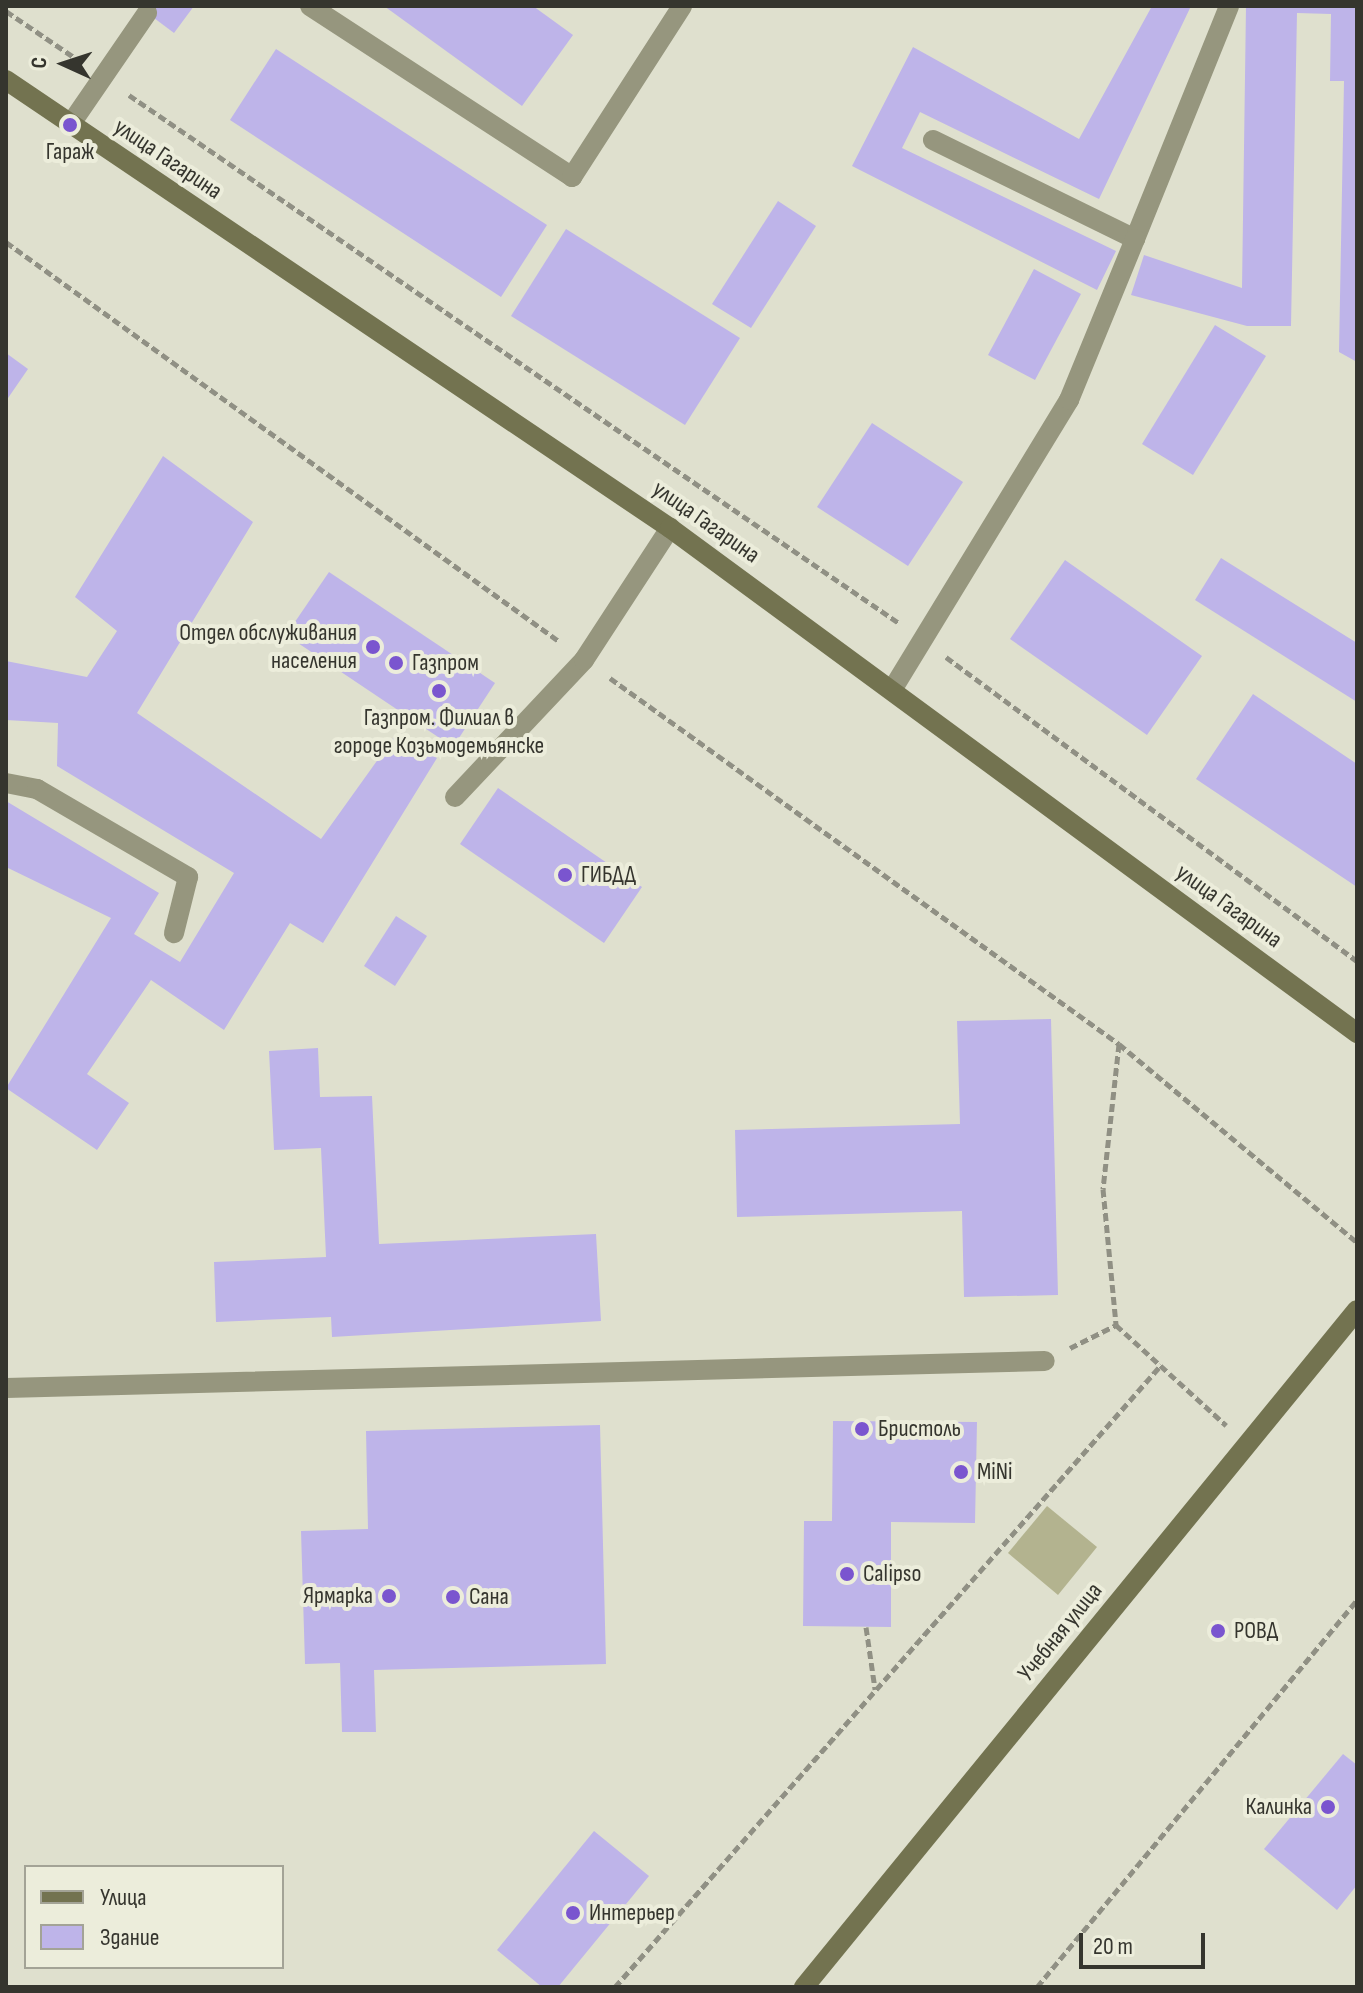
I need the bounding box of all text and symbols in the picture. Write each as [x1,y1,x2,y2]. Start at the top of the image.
north arrow [24,24,104,104]
text: С [26,56,53,69]
street label: улица Гагарина [108,112,228,206]
marker: Гараж [61,116,79,134]
place label: Гараж [46,138,94,166]
street label: улица Гагарина [647,475,765,569]
place label: Отдел обслуживания населения [179,619,357,675]
marker: Отдел обслуживания населения [364,638,382,656]
place label: Газпром [412,649,479,677]
marker: Газпром [387,654,405,672]
marker: Газпром. Филиал в городе Козьмодемьянске [430,682,448,700]
place label: Газпром. Филиал в городе Козьмодемьянске [334,704,544,760]
street label: улица Гагарина [1170,858,1288,954]
place label: ГИБДД [581,861,636,889]
marker: ГИБДД [556,866,574,884]
place label: Бристоль [878,1415,961,1443]
marker: Бристоль [853,1420,871,1438]
place label: MiNi [977,1458,1012,1486]
marker: MiNi [952,1463,970,1481]
place label: Calipso [863,1560,921,1588]
marker: Calipso [838,1565,856,1583]
street label: Учебная улица [1012,1577,1108,1687]
place label: Ярмарка [303,1582,373,1610]
place label: Сана [469,1583,509,1611]
marker: Ярмарка [380,1587,398,1605]
marker: Сана [444,1588,462,1606]
place label: РОВД [1234,1617,1278,1645]
marker: РОВД [1209,1622,1227,1640]
place label: Калинка [1245,1793,1312,1821]
marker: Калинка [1319,1798,1337,1816]
legend [24,1865,284,1969]
text: Улица [100,1883,146,1912]
place label: Интерьер [589,1899,675,1927]
marker: Интерьер [564,1904,582,1922]
scale bar [1083,1917,1209,1967]
text: Здание [100,1923,159,1952]
text: 20 m [1093,1932,1133,1961]

